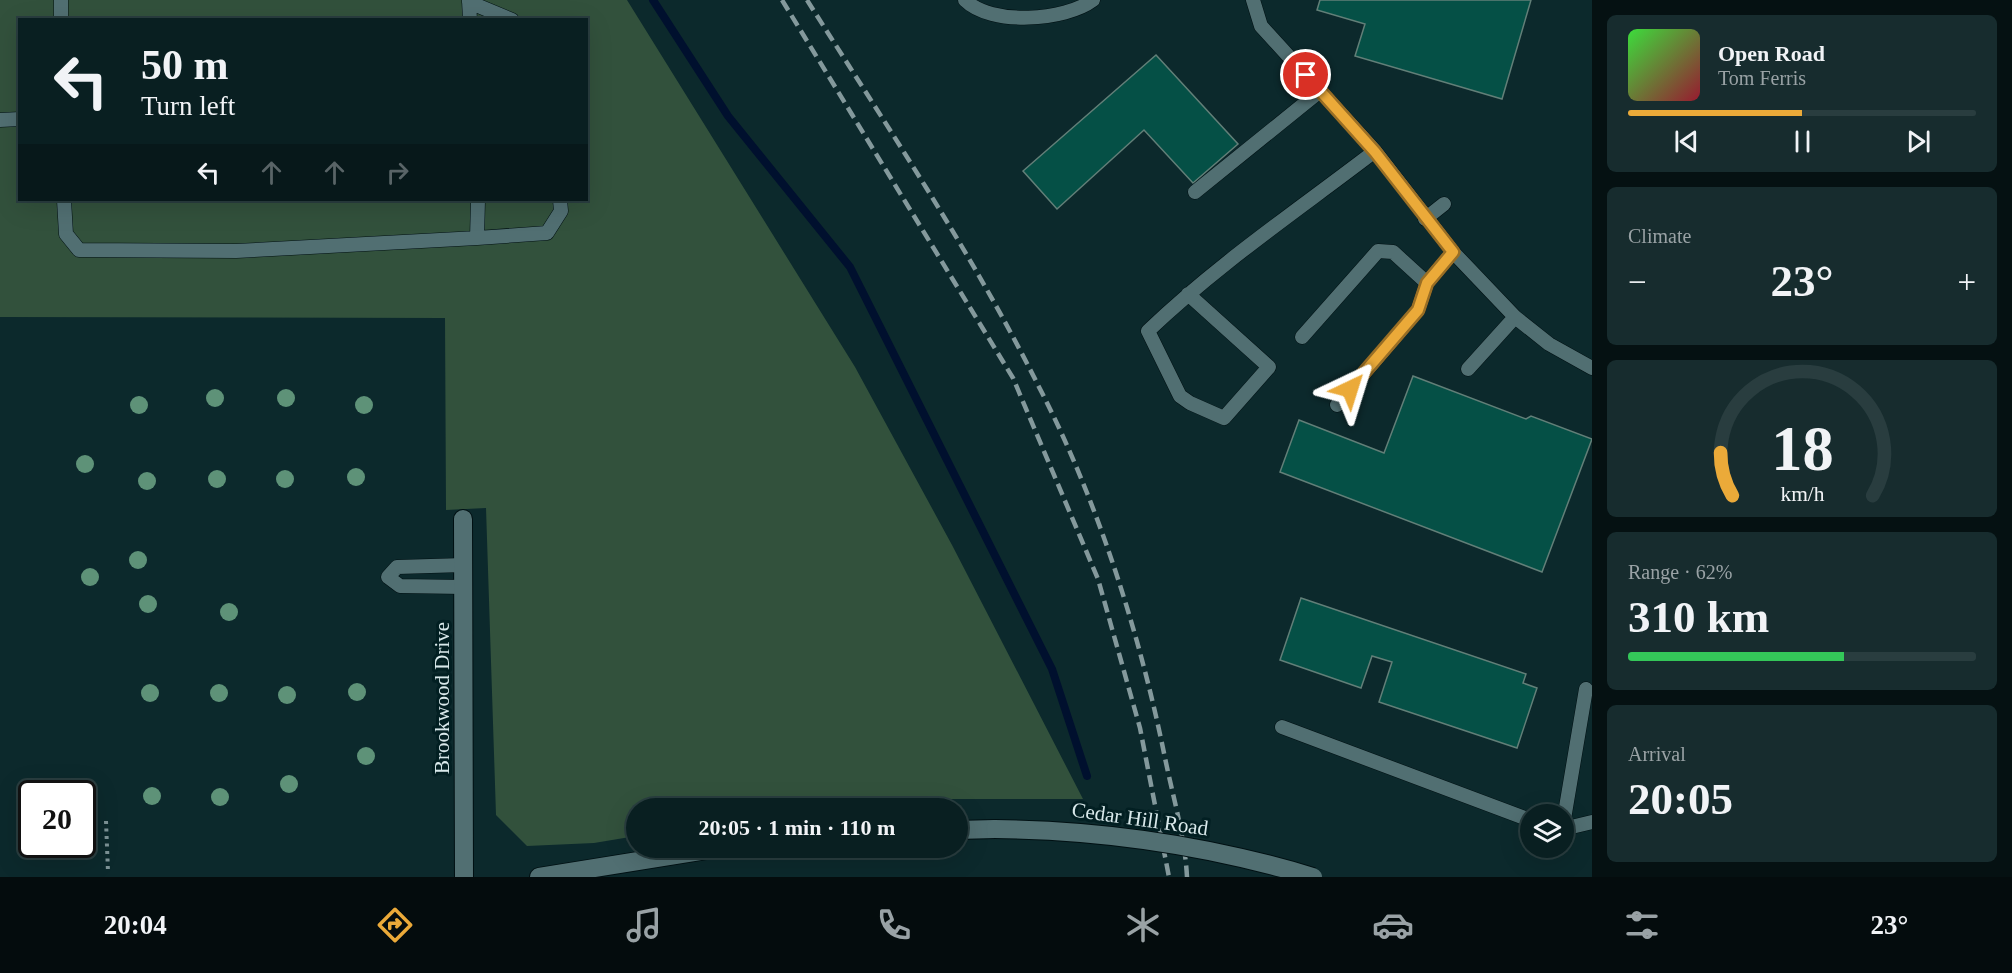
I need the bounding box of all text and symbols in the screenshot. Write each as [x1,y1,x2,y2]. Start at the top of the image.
text: Open Road [1718,41,1825,66]
icon: left [42,42,120,120]
text: 50 m [141,42,229,88]
pin [1280,49,1331,100]
icon: arrive [1289,58,1322,91]
text: Tom Ferris [1718,67,1806,89]
text: Turn left [141,91,235,121]
icon: previous [1670,125,1703,158]
icon: pause [1786,125,1819,158]
icon: next [1902,125,1935,158]
icon: left [192,156,225,189]
icon: ahead [255,156,288,189]
icon: ahead [318,156,351,189]
icon: right [381,156,414,189]
text: Climate [1628,225,1691,247]
text: 23° [1771,256,1834,306]
text: − [1628,264,1647,300]
text: + [1957,264,1976,300]
position arrow [1318,357,1382,421]
text: 18 [1771,414,1833,483]
text: km/h [1780,482,1824,506]
text: Range · 62% [1628,561,1732,583]
text: 310 km [1628,592,1769,642]
street label: Brookwood Drive [430,622,454,774]
text: Arrival [1628,743,1686,765]
text: 20:05 [1628,774,1733,824]
speed limit sign: 20 [18,780,96,858]
street label: Cedar Hill Road [1070,798,1210,841]
map controls [1520,804,1574,858]
button: layers [1520,804,1574,858]
text: 20:05 · 1 min · 110 m [699,815,895,840]
icon: directions [374,904,416,946]
icon: music [623,904,665,946]
icon: phone [873,904,915,946]
icon: climate [1122,904,1164,946]
icon: car [1372,904,1414,946]
icon: filters [1621,904,1663,946]
text: 20:04 [104,910,167,940]
text: 23° [1870,910,1908,940]

